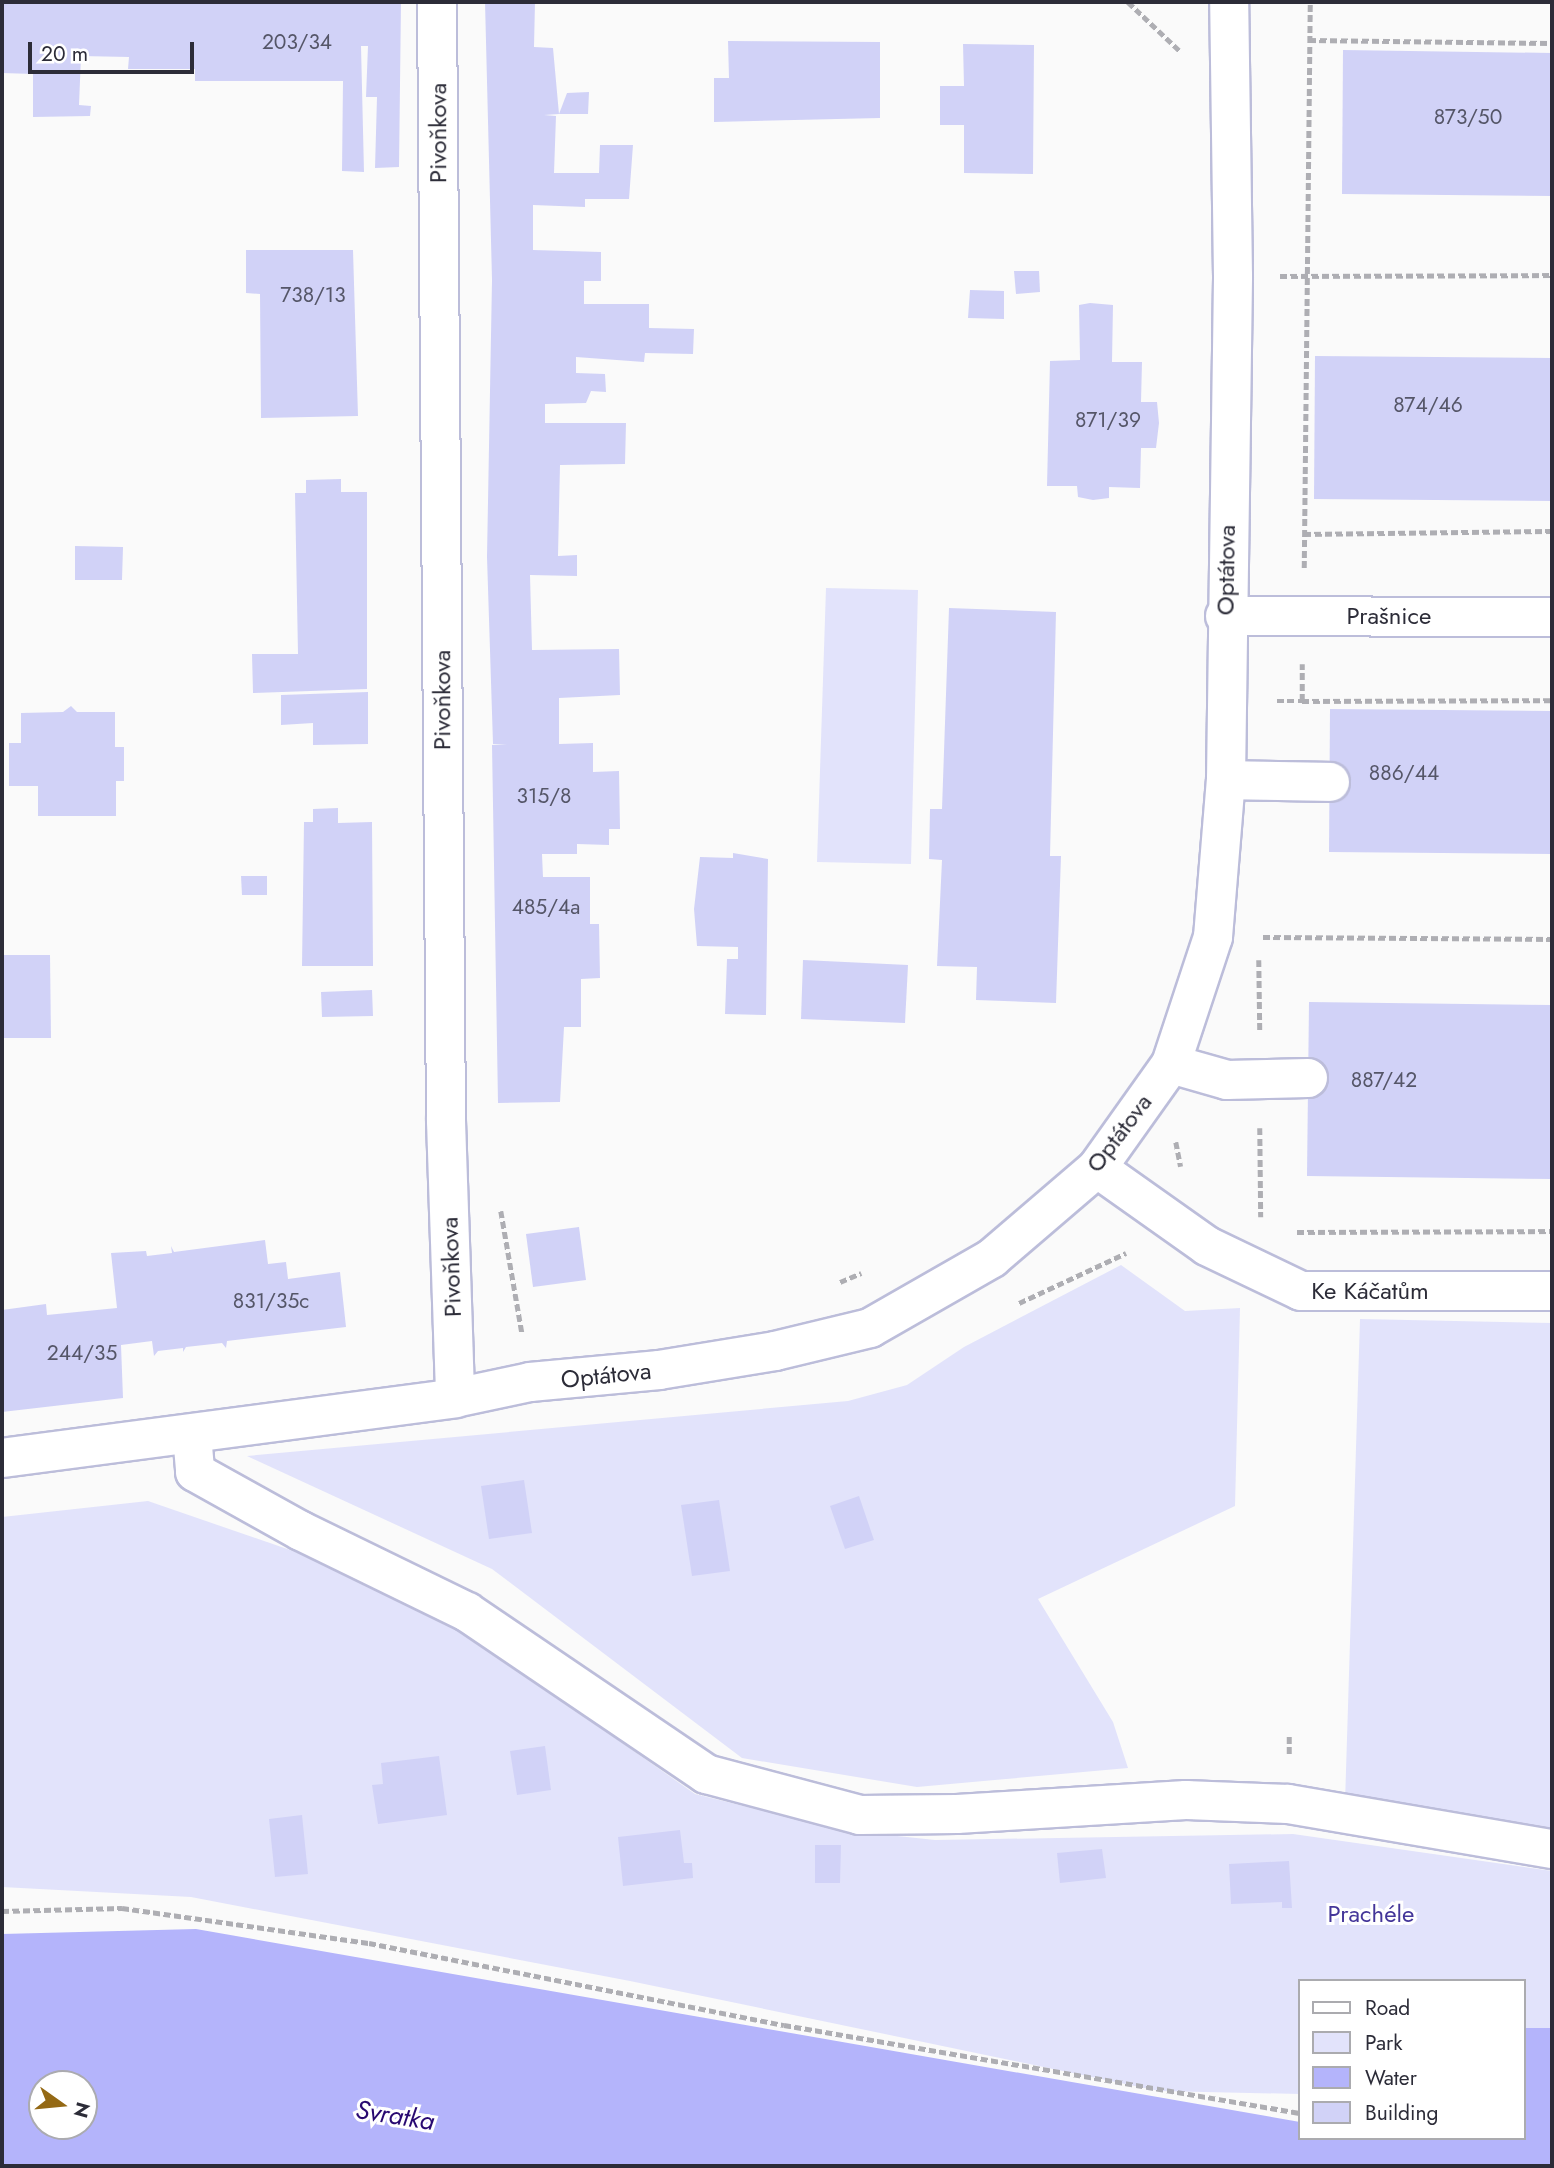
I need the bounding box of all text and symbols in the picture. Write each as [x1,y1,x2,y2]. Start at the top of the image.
scale bar [32,28,198,72]
house number: 203/34 [262,29,332,55]
text: 20 m [41,39,88,69]
street label: Pivoňkova [424,83,452,183]
house number: 873/50 [1434,104,1502,130]
house number: 738/13 [280,282,346,308]
house number: 874/46 [1393,392,1463,418]
house number: 871/39 [1075,407,1141,433]
street label: Optátova [1211,524,1241,616]
street label: Prašnice [1347,602,1431,630]
street label: Pivoňkova [428,650,456,750]
house number: 886/44 [1369,760,1439,786]
house number: 315/8 [516,783,572,809]
house number: 485/4a [512,894,580,920]
house number: 887/42 [1351,1067,1417,1093]
street label: Optátova [1080,1088,1158,1178]
street label: Pivoňkova [435,1216,467,1318]
street label: Ke Káčatům [1311,1277,1429,1305]
house number: 831/35c [233,1288,309,1314]
house number: 244/35 [47,1340,117,1366]
street label: Optátova [559,1356,653,1394]
park label: Prachéle [1328,1900,1414,1928]
legend [1298,1979,1526,2140]
text: Road [1365,1993,1410,2023]
text: Park [1365,2028,1402,2058]
text: Water [1365,2063,1417,2093]
north arrow [28,2070,98,2140]
water label: Svratka [353,2094,437,2138]
text: Building [1365,2098,1438,2128]
text: N [67,2099,97,2121]

